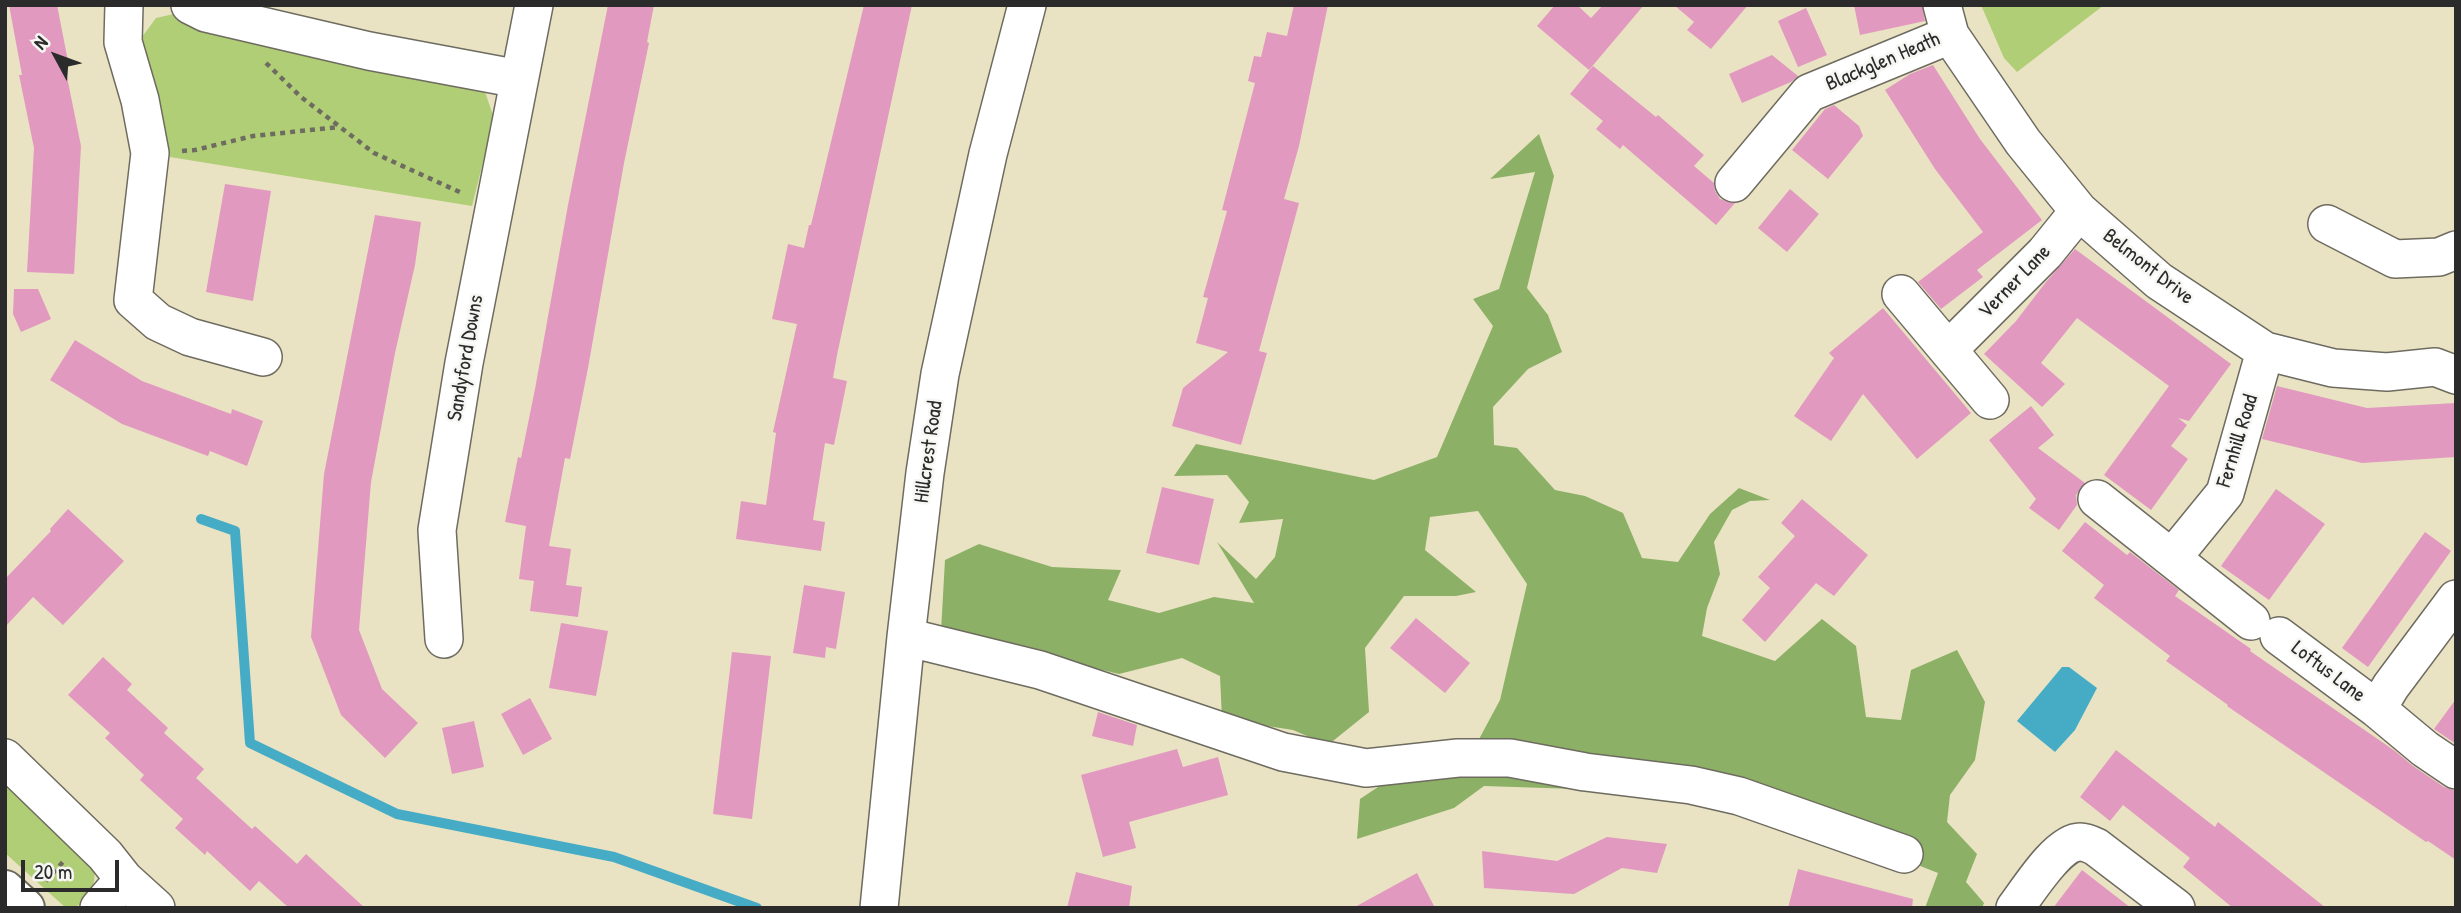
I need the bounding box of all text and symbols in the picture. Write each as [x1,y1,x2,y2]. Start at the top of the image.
north arrow [21,21,91,91]
street label: Blackglen Heath [1822,27,1944,97]
text: N [27,30,53,55]
street label: Belmont Drive [2098,224,2198,310]
street label: Verner Lane [1974,240,2056,324]
street label: Sandyford Downs [443,293,489,423]
street label: Fernhill Road [2212,392,2264,490]
street label: Hillcrest Road [909,399,949,505]
street label: Loftus Lane [2286,636,2370,708]
scale bar [24,846,122,890]
text: 20 m [34,857,72,886]

